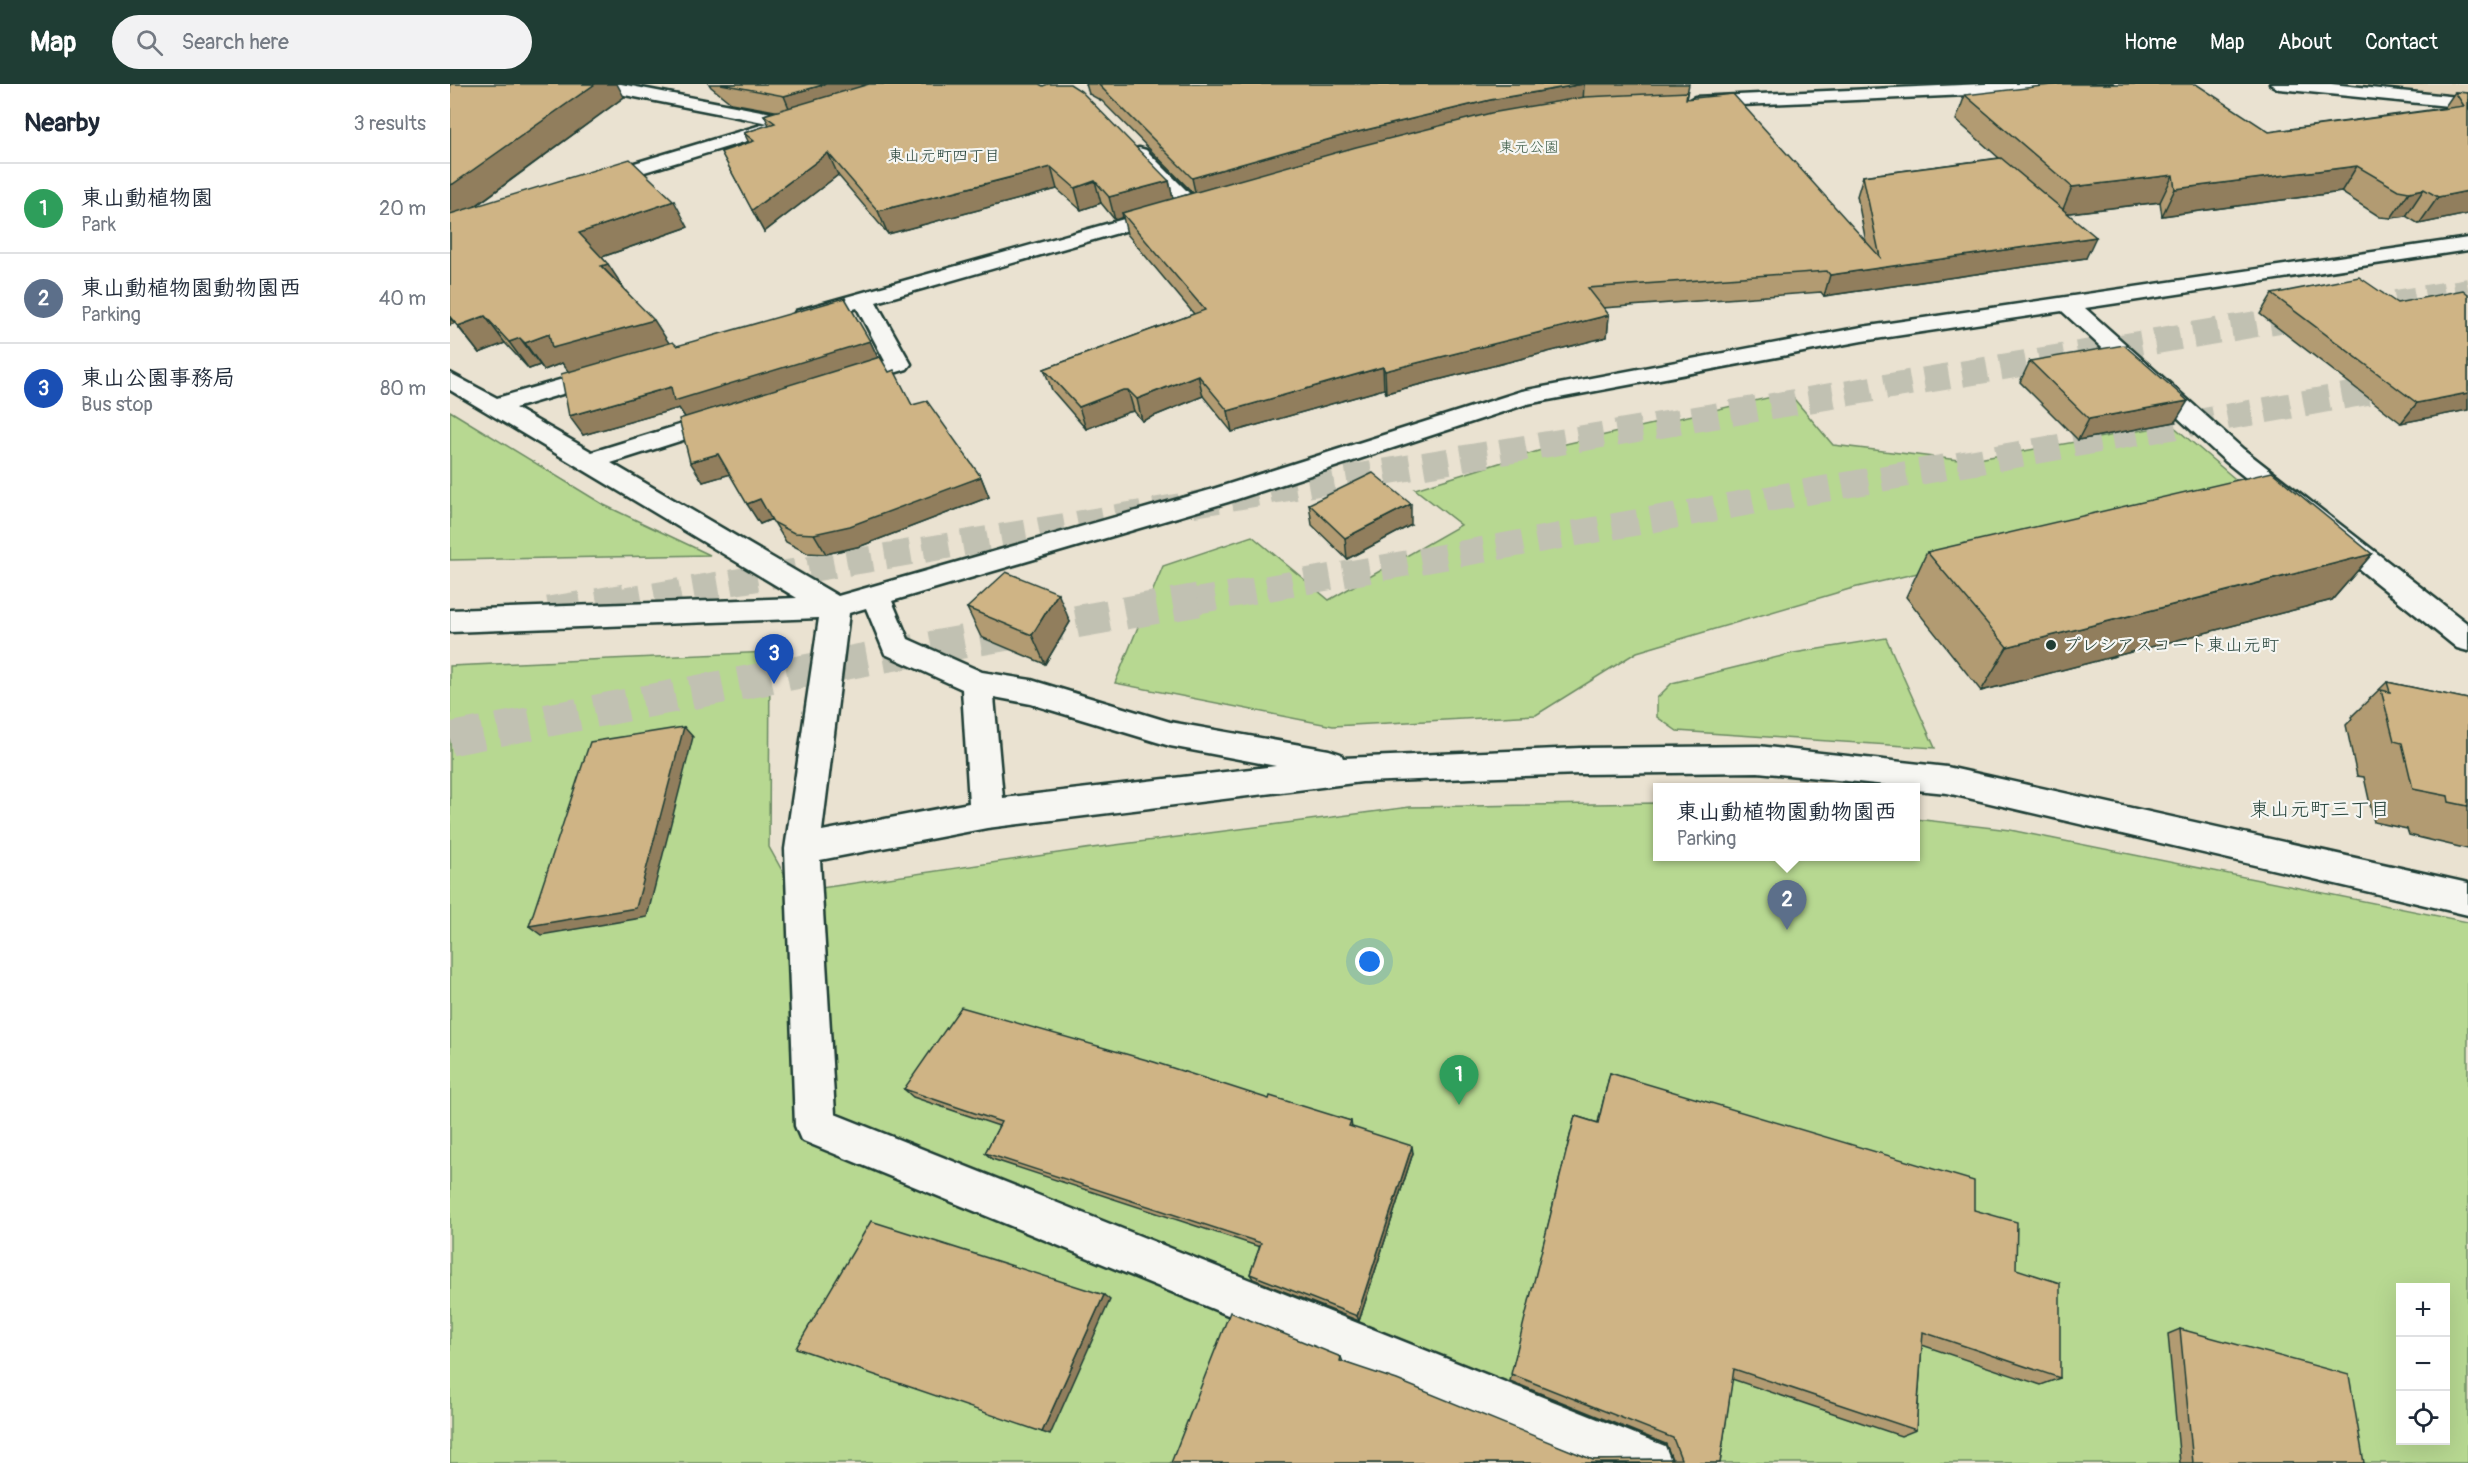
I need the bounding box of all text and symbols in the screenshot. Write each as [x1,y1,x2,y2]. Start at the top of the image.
search box [112,15,532,69]
text: Map [30,25,76,60]
icon: search [133,26,166,59]
text: Search here [181,28,289,56]
text: Home [2124,29,2177,56]
text: Map [2210,29,2245,56]
text: About [2278,29,2332,56]
text: Contact [2365,29,2438,56]
text: Nearby [24,107,100,139]
text: 3 results [354,111,426,136]
park label: 東元公園 [1499,138,1559,157]
district label: 東山元町四丁目 [888,146,1000,166]
text: 東山動植物園 [81,184,213,212]
text: 1 [40,196,47,221]
text: 20 m [379,196,426,221]
text: Park [81,212,116,237]
text: 東山動植物園動物園西 [81,274,301,302]
text: 2 [38,286,49,311]
text: 40 m [379,286,426,311]
text: Parking [81,302,141,327]
text: 東山公園事務局 [81,364,235,392]
text: 3 [38,376,49,401]
text: 80 m [380,376,426,401]
text: Bus stop [81,392,153,417]
pin: 3 [754,634,794,684]
place label: プレシアスコート東山元町 [2063,634,2279,657]
marker: プレシアスコート東山元町 [2044,638,2058,652]
popup [1653,783,1920,861]
district label: 東山元町三丁目 [2250,797,2390,822]
text: 東山動植物園動物園西 [1676,798,1897,826]
text: Parking [1676,826,1736,851]
pin: 2 [1768,880,1806,930]
your location [1355,947,1384,976]
pin: 1 [1440,1056,1478,1105]
map controls [2396,1283,2450,1445]
button: + [2396,1283,2450,1337]
button: − [2396,1337,2450,1391]
button: locate [2396,1391,2450,1445]

